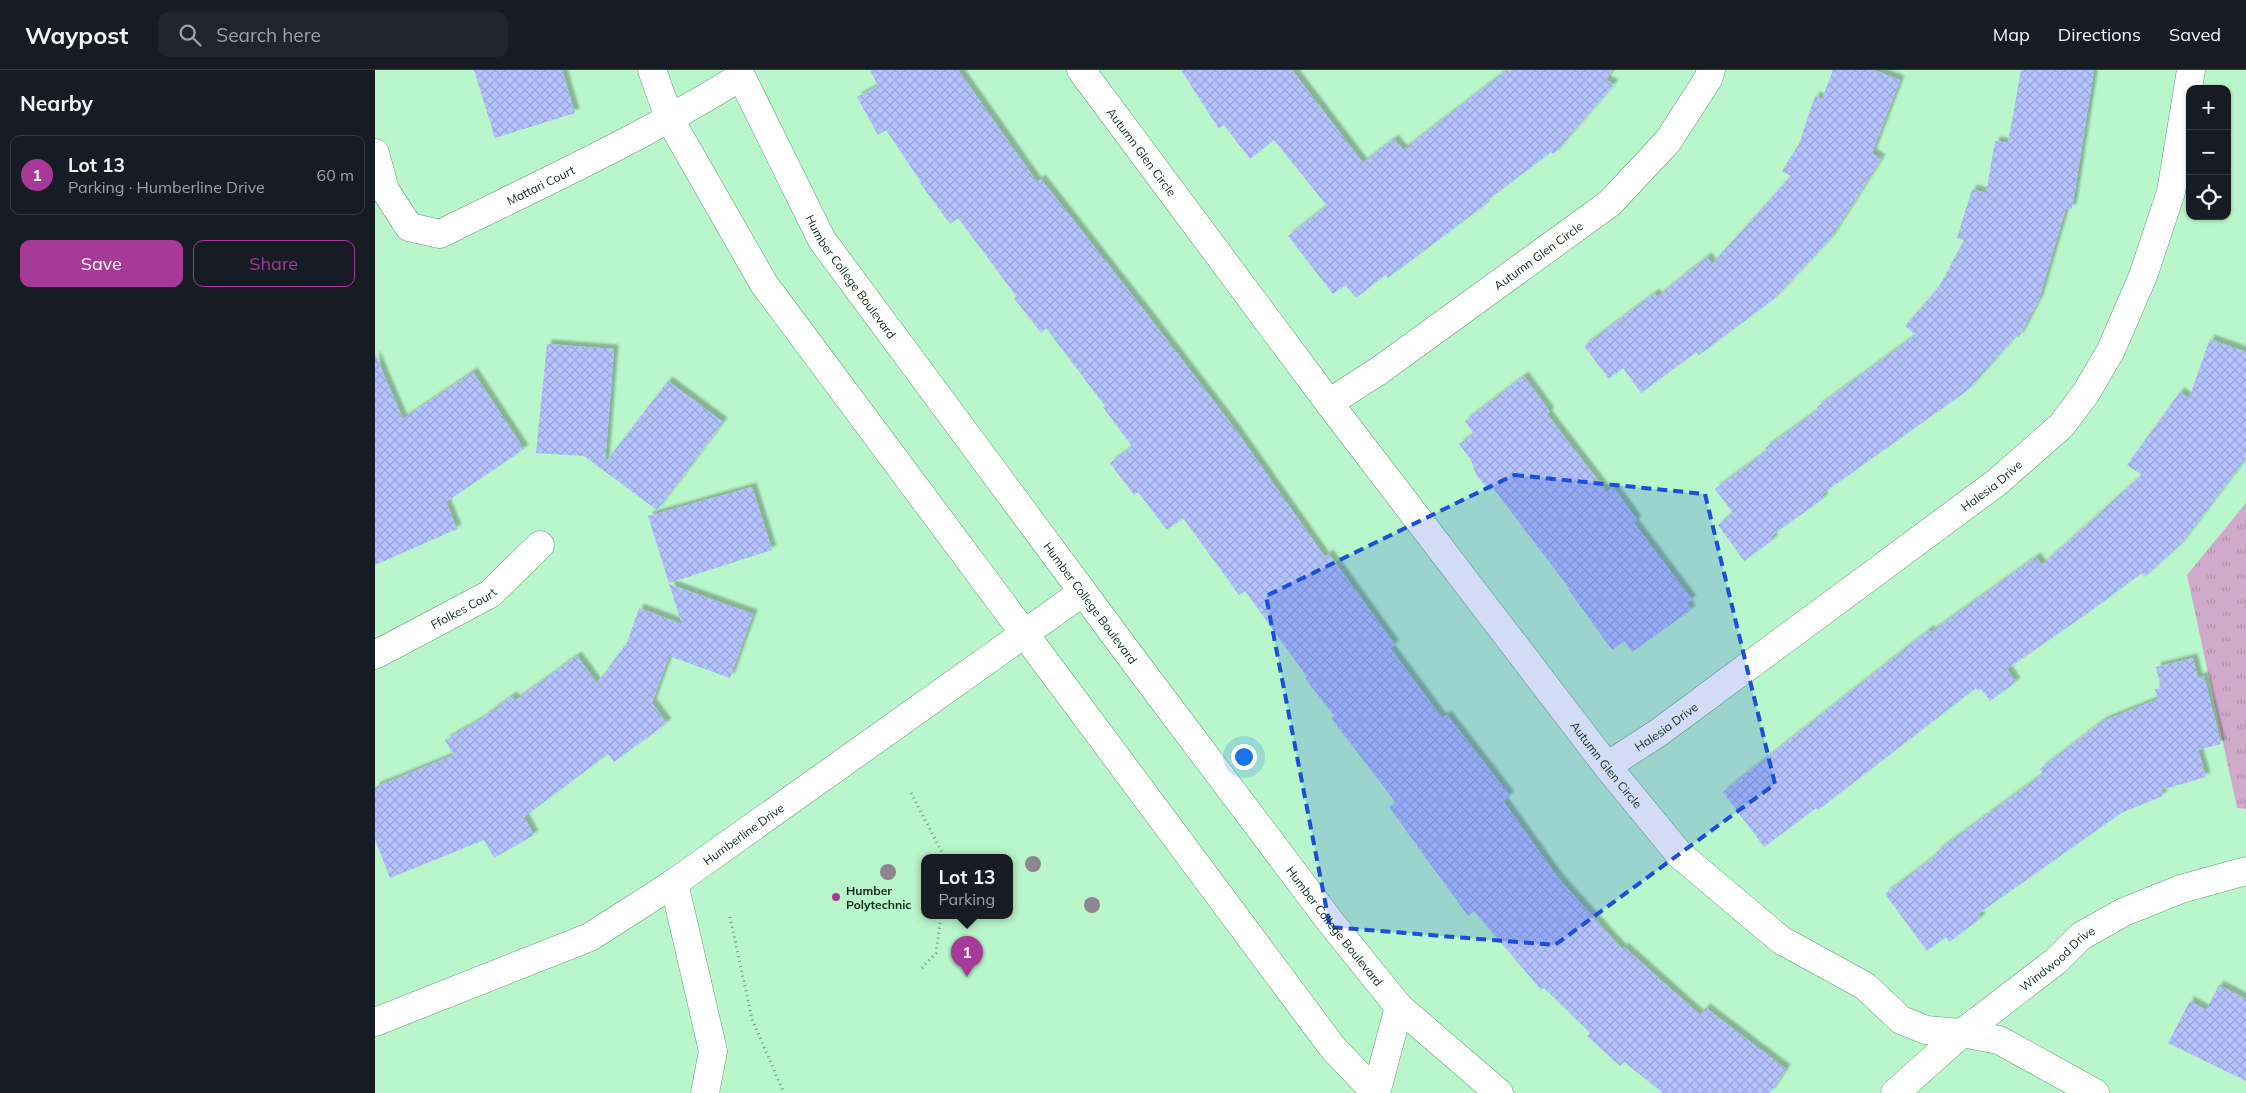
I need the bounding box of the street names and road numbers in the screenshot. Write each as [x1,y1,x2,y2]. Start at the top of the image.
street label: Autumn Glen Circle [1104,105,1180,199]
street label: Mattari Court [504,162,577,208]
street label: Humber College Boulevard [803,212,900,341]
street label: Autumn Glen Circle [1490,218,1586,293]
street label: Halesia Drive [1958,456,2025,514]
street label: Humber College Boulevard [1041,539,1141,667]
street label: Ffolkes Court [428,584,500,632]
street label: Halesia Drive [1631,699,1700,754]
street label: Autumn Glen Circle [1568,718,1646,811]
street label: Humberline Drive [700,800,787,868]
street label: Humber College Boulevard [1283,863,1386,989]
street label: Windwood Drive [2016,923,2097,994]

